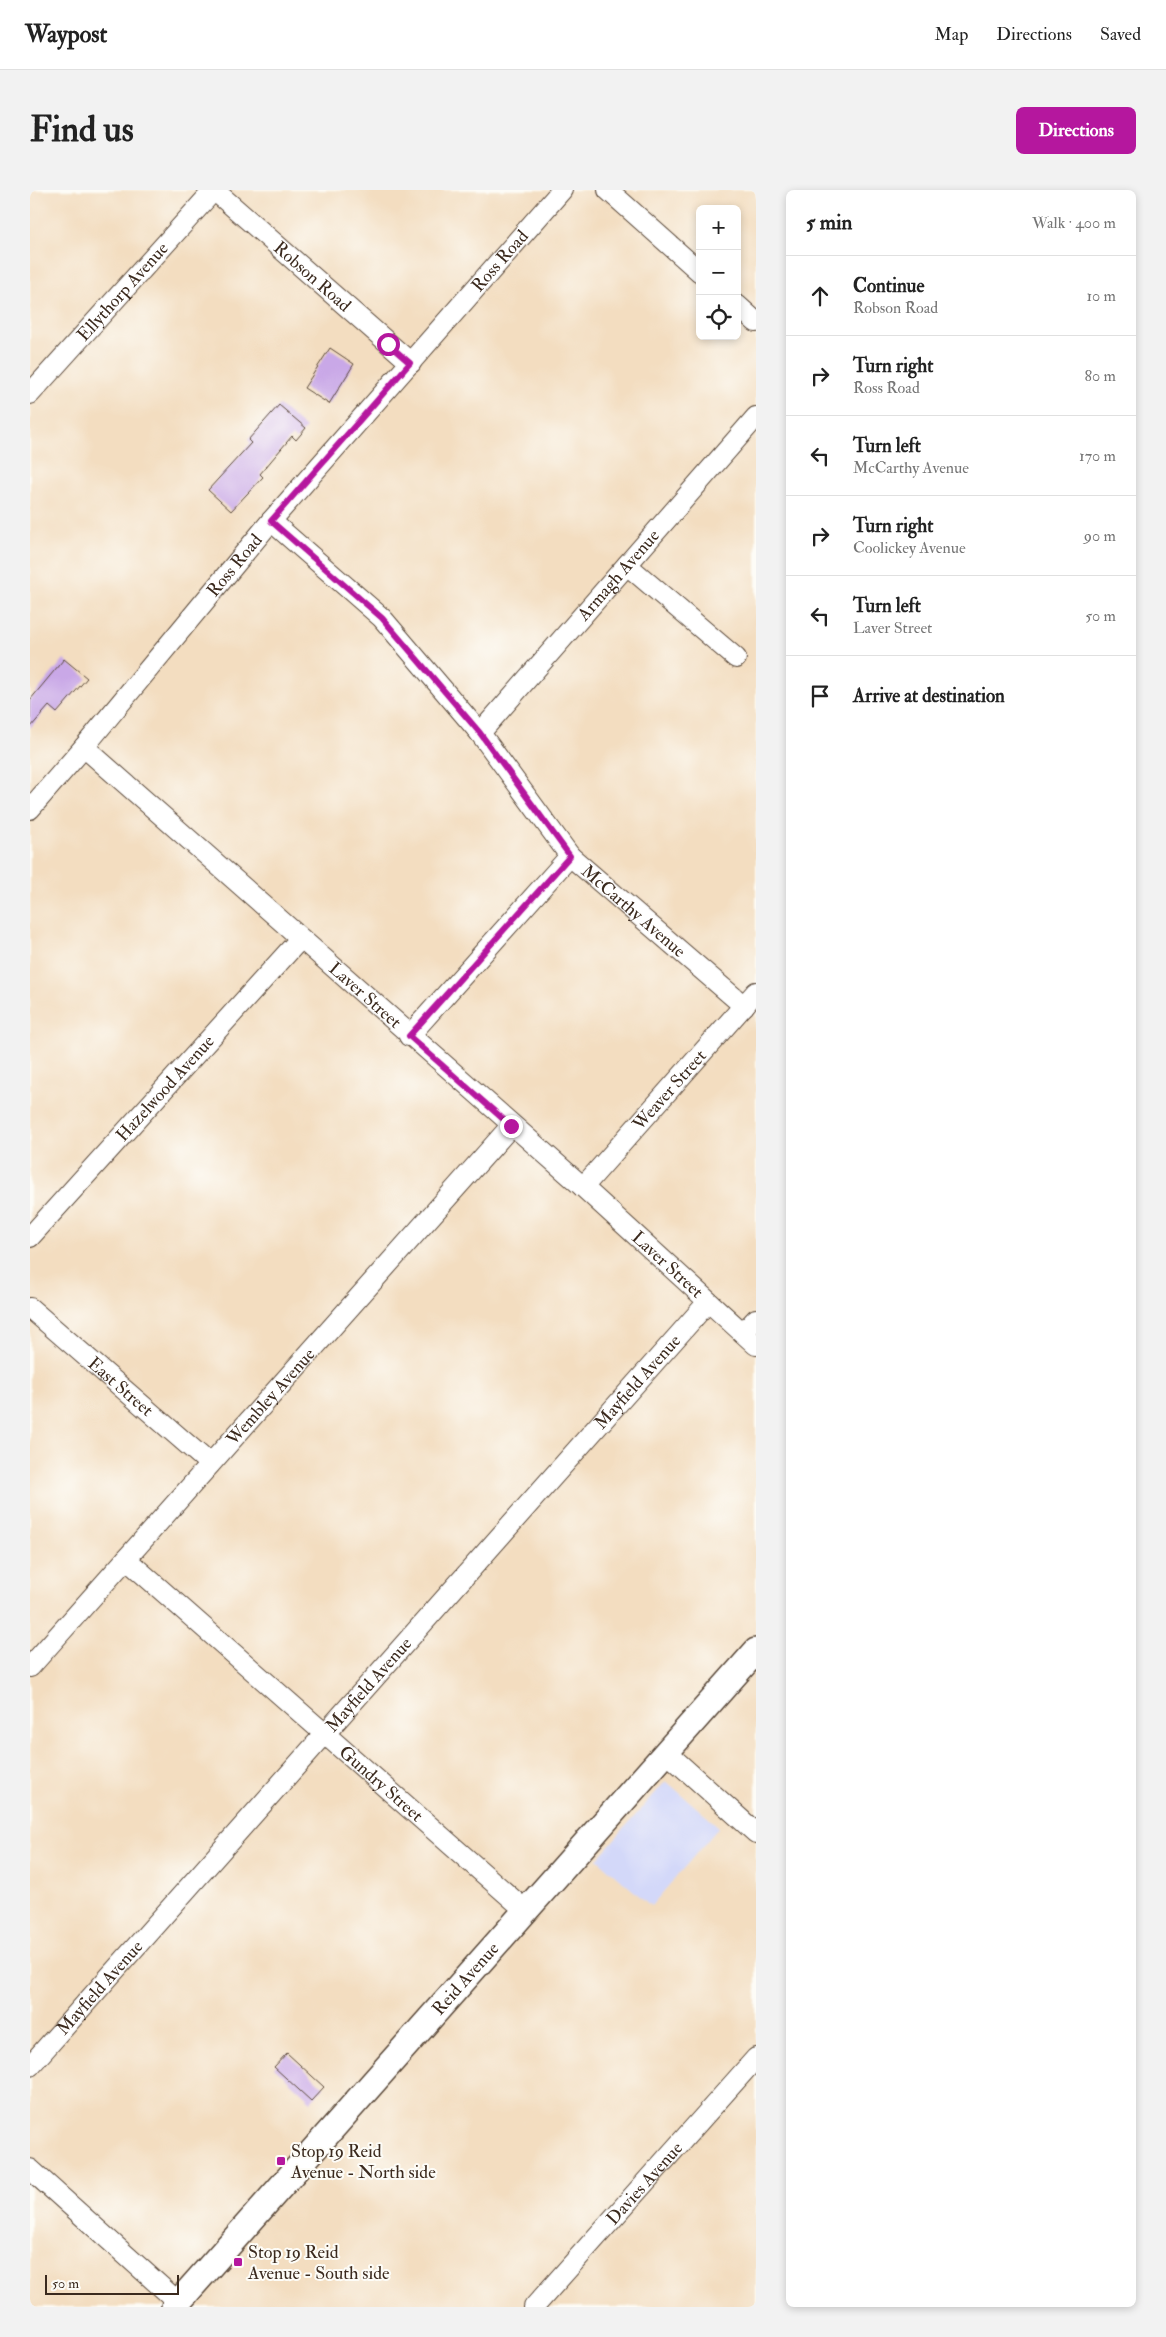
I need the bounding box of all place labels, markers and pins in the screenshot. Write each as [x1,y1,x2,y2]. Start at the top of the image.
place label: Stop 19 Reid Avenue - North side [290,2140,436,2184]
marker: Stop 19 Reid Avenue - North side [275,2155,287,2167]
place label: Stop 19 Reid Avenue - South side [247,2241,390,2285]
marker: Stop 19 Reid Avenue - South side [232,2256,244,2268]

